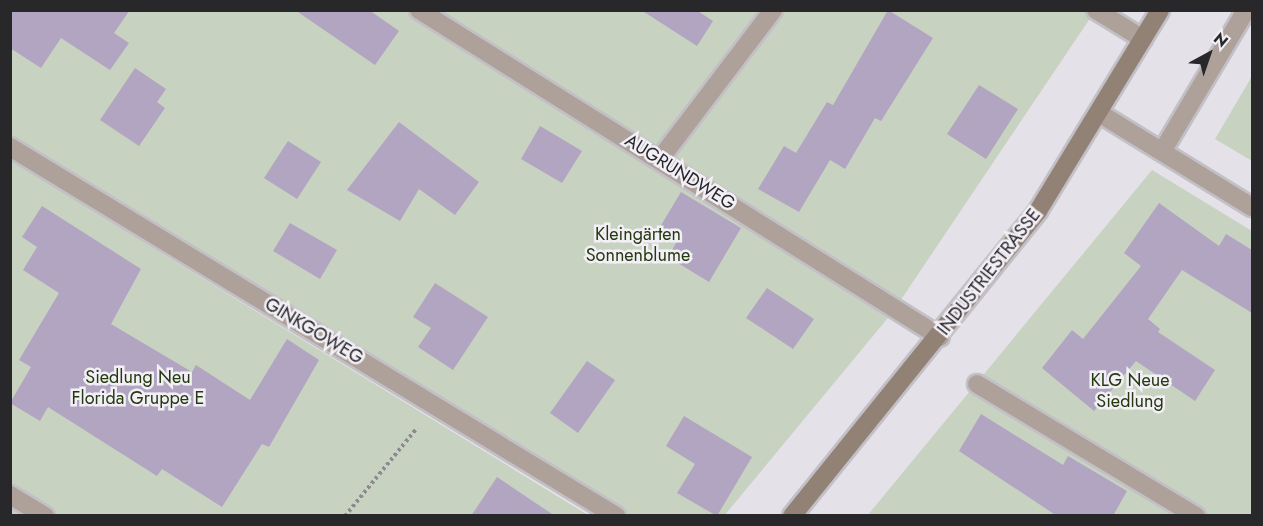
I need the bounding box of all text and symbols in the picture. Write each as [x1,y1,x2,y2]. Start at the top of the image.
north arrow [1179,24,1239,84]
text: N [1209,27,1233,53]
street label: AUGRUNDWEG [621,130,739,214]
street label: INDUSTRIESTRASSE [933,205,1045,339]
park label: Kleingärten Sonnenblume [586,224,690,266]
street label: GINKGOWEG [261,293,367,369]
park label: Siedlung Neu Florida Gruppe E [72,367,204,410]
park label: KLG Neue Siedlung [1090,370,1170,412]

